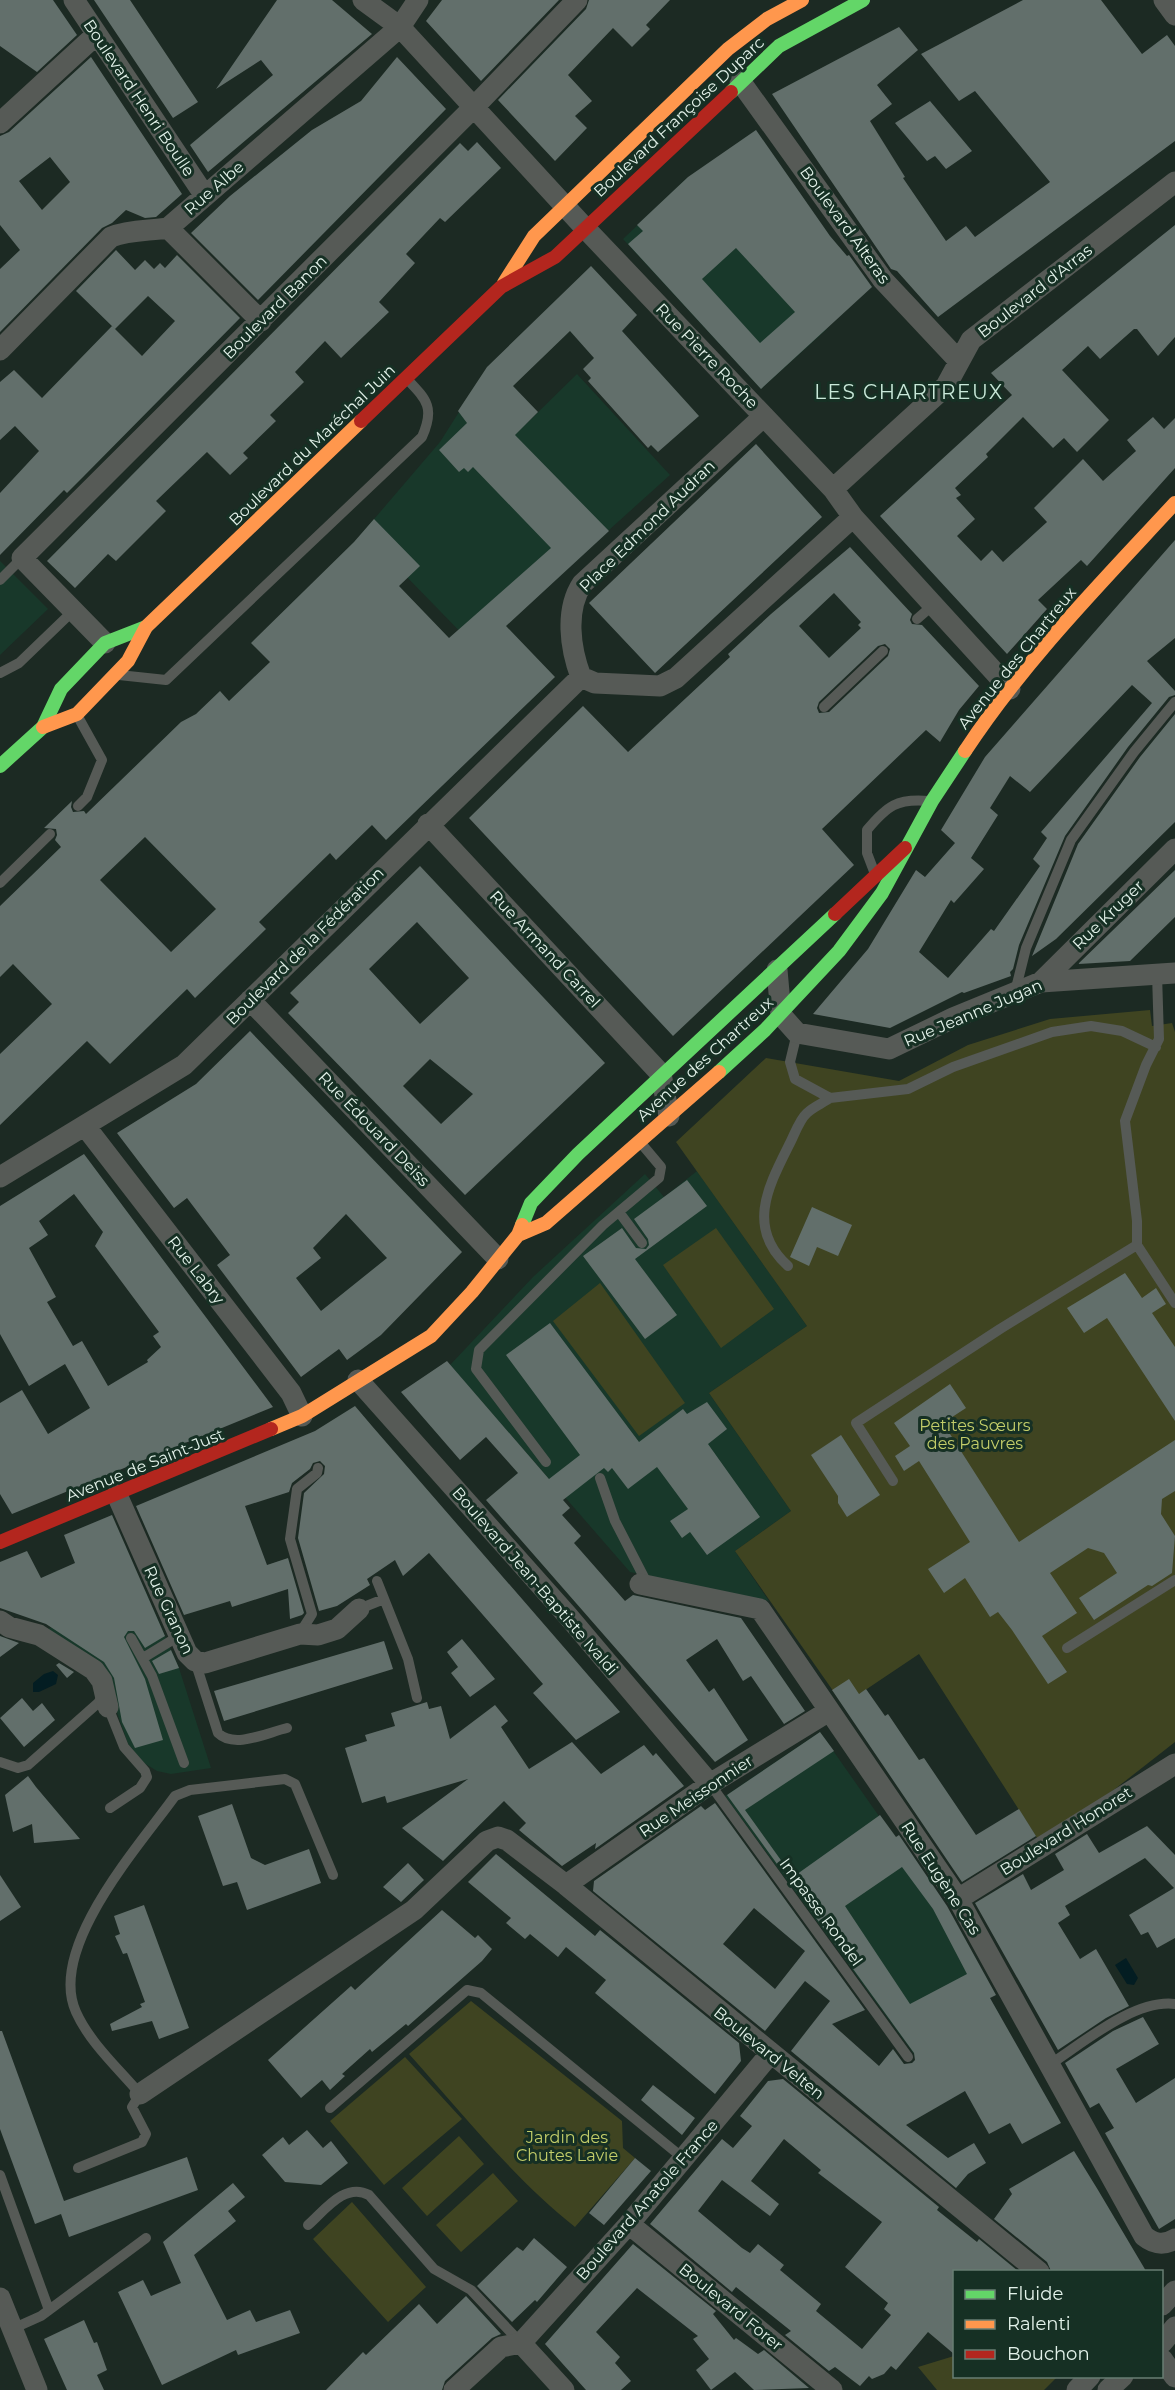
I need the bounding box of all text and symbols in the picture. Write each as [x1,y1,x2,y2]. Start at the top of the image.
street label: Boulevard Henri Boulle [79,16,199,180]
street label: Boulevard Françoise Duparc [590,33,768,201]
street label: Rue Albe [180,157,248,219]
street label: Boulevard Alteras [796,163,894,287]
street label: Boulevard d'Arras [974,240,1096,342]
street label: Boulevard Banon [219,251,331,363]
street label: Rue Pierre Roche [652,299,762,413]
street label: Boulevard du Maréchal Juin [225,360,399,530]
district label: LES CHARTREUX [814,380,1004,404]
street label: Place Edmond Audran [575,456,719,596]
street label: Avenue des Chartreux [954,583,1080,733]
street label: Boulevard de la Fédération [222,863,388,1029]
street label: Rue Kruger [1068,876,1148,954]
street label: Rue Armand Carrel [486,886,604,1012]
street label: Rue Jeanne Jugan [901,975,1045,1051]
street label: Avenue des Chartreux [633,992,777,1125]
street label: Rue Édouard Deiss [314,1068,434,1190]
street label: Rue Labry [164,1232,229,1308]
park label: Petites Sœurs des Pauvres [919,1416,1031,1453]
street label: Avenue de Saint-Just [63,1424,227,1505]
street label: Boulevard Jean-Baptiste Ivaldi [448,1483,622,1679]
street label: Rue Granon [140,1563,198,1657]
street label: Rue Meissonnier [636,1751,756,1841]
street label: Boulevard Honoret [997,1782,1136,1879]
street label: Rue Eugène Cas [897,1818,985,1938]
street label: Impasse Rondel [775,1854,867,1970]
street label: Boulevard Velten [710,2003,828,2103]
street label: Boulevard Anatole France [572,2116,722,2284]
park label: Jardin des Chutes Lavie [516,2128,618,2165]
street label: Boulevard Forer [675,2259,787,2355]
legend [953,2270,1163,2378]
text: Fluide [1007,2283,1063,2305]
text: Ralenti [1007,2313,1071,2335]
text: Bouchon [1007,2343,1090,2365]

